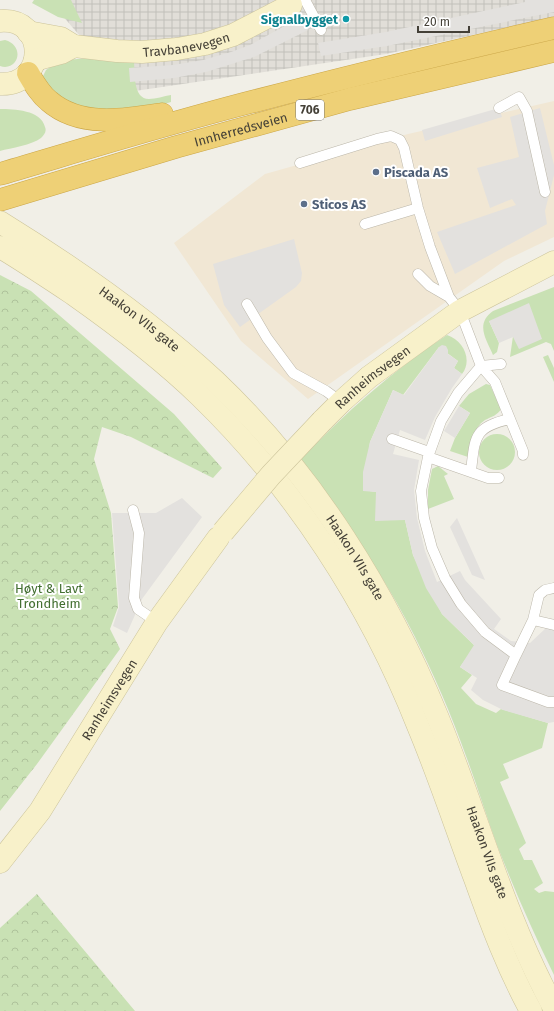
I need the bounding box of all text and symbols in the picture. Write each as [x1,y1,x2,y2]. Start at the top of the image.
scale bar [418,8,469,34]
place label: Signalbygget [261,12,339,27]
marker: Signalbygget [341,14,351,24]
text: 20 m [424,15,450,29]
street label: Travbanevegen [142,30,232,60]
road number: 706 [296,100,324,120]
street label: Innherredsveien [193,110,289,150]
place label: Piscada AS [384,165,449,180]
marker: Piscada AS [371,167,381,177]
place label: Sticos AS [312,197,367,212]
marker: Sticos AS [299,199,309,209]
street label: Haakon VIIs gate [96,283,183,355]
street label: Ranheimsvegen [332,343,413,412]
street label: Haakon VIIs gate [323,512,387,603]
park label: Høyt & Lavt Trondheim [15,581,83,611]
street label: Ranheimsvegen [79,656,140,743]
street label: Haakon VIIs gate [463,804,511,901]

